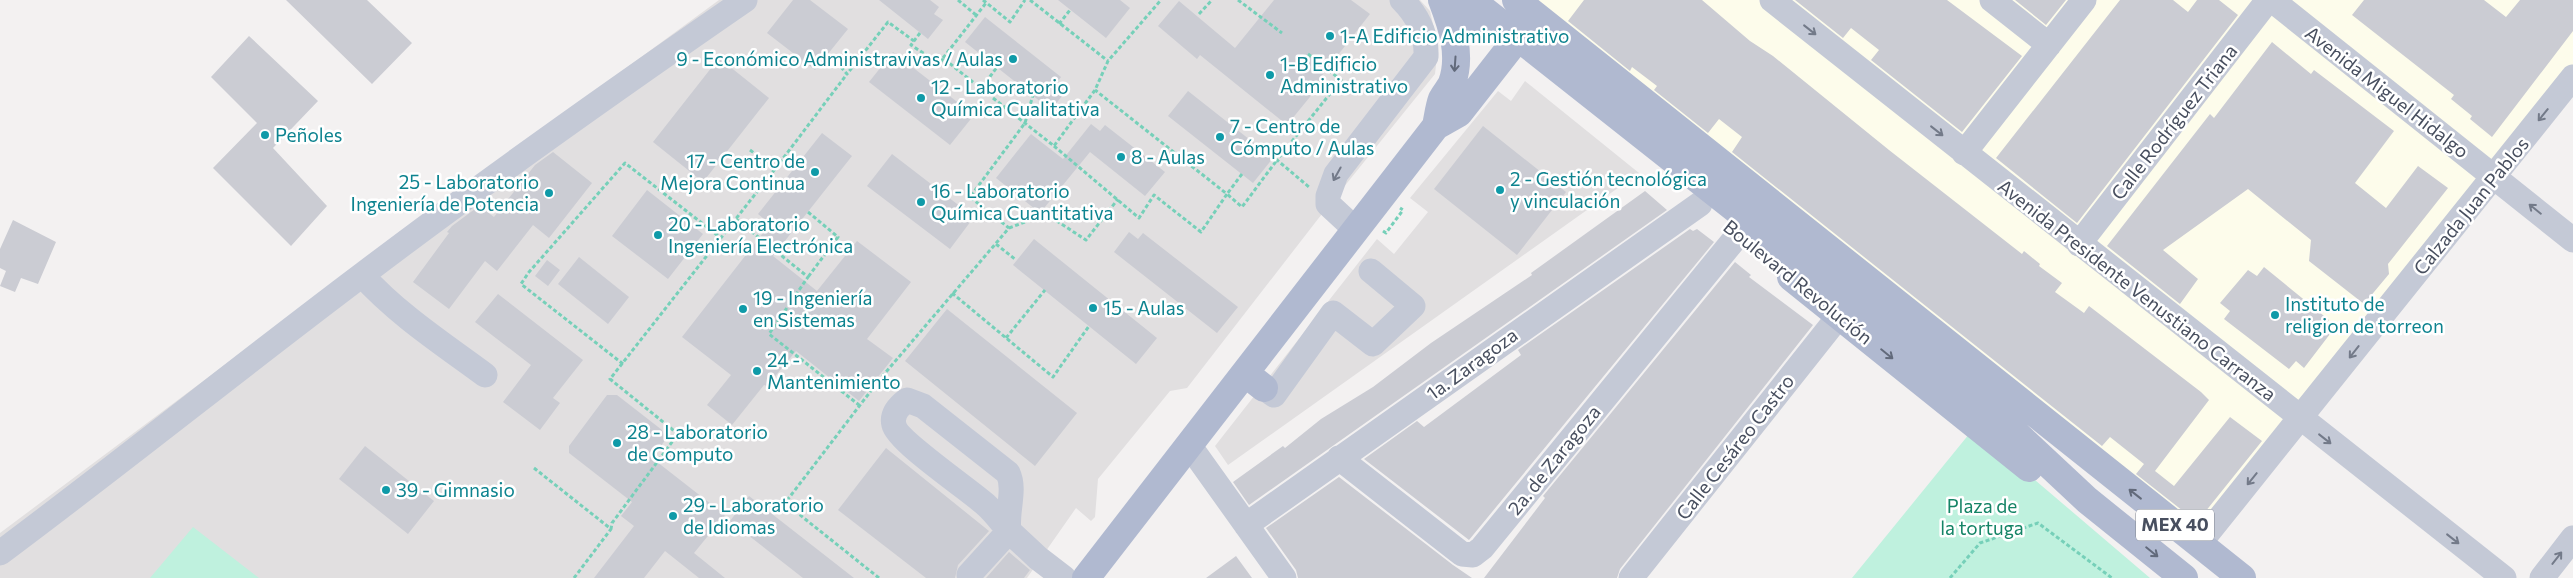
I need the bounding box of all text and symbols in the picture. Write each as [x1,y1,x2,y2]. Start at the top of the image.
street label: Avenida Miguel Hidalgo [2301,21,2474,163]
place label: 1-A Edificio Administrativo [1340,24,1569,47]
one-way arrow [1803,25,1816,36]
marker: 1-A Edificio Administrativo [1324,30,1336,42]
street label: Calle Rodríguez Triana [2106,39,2241,204]
place label: 9 - Económico Administravivas / Aulas [676,47,1003,70]
place label: 1-B Edificio Administrativo [1280,52,1408,97]
marker: 9 - Económico Administravivas / Aulas [1007,53,1019,65]
one-way arrow [1450,56,1459,72]
marker: 1-B Edificio Administrativo [1264,69,1276,81]
place label: 12 - Laboratorio Química Cualitativa [931,75,1100,120]
marker: 12 - Laboratorio Química Cualitativa [915,92,927,104]
one-way arrow [2537,109,2548,122]
place label: 7 - Centro de Cómputo / Aulas [1230,114,1374,159]
place label: Peñoles [275,123,342,146]
one-way arrow [1930,126,1943,137]
marker: Peñoles [259,129,271,141]
marker: 7 - Centro de Cómputo / Aulas [1214,131,1226,143]
street label: Calzada Juan Pablos [2408,132,2533,279]
place label: 8 - Aulas [1131,145,1205,168]
place label: 17 - Centro de Mejora Continua [660,149,805,194]
marker: 8 - Aulas [1115,151,1127,163]
marker: 17 - Centro de Mejora Continua [809,166,821,178]
one-way arrow [1332,166,1342,181]
place label: 2 - Gestión tecnológica y vinculación [1510,167,1707,212]
place label: 25 - Laboratorio Ingeniería de Potencia [351,170,539,215]
street label: Avenida Presidente Venustiano Carranza [1994,174,2281,405]
place label: 16 - Laboratorio Química Cuantitativa [931,179,1113,224]
marker: 2 - Gestión tecnológica y vinculación [1494,184,1506,196]
marker: 25 - Laboratorio Ingeniería de Potencia [543,187,555,199]
marker: 16 - Laboratorio Química Cuantitativa [915,196,927,208]
one-way arrow [2529,204,2542,215]
place label: 20 - Laboratorio Ingeniería Electrónica [668,212,853,257]
street label: Boulevard Revolución [1719,215,1877,349]
marker: 20 - Laboratorio Ingeniería Electrónica [652,229,664,241]
place label: 19 - Ingeniería en Sistemas [753,286,873,331]
place label: Instituto de religion de torreon [2285,292,2444,337]
place label: 15 - Aulas [1103,296,1184,319]
marker: 15 - Aulas [1087,302,1099,314]
marker: 19 - Ingeniería en Sistemas [737,303,749,315]
marker: Instituto de religion de torreon [2269,309,2281,321]
street label: 1a. Zaragoza [1422,323,1522,404]
one-way arrow [2349,345,2360,358]
place label: 24 - Mantenimiento [767,348,901,393]
one-way arrow [1881,349,1894,360]
marker: 24 - Mantenimiento [751,365,763,377]
street label: Calle Cesáreo Castro [1671,369,1798,524]
street label: 2a. de Zaragoza [1502,400,1605,519]
place label: 28 - Laboratorio de Computo [627,420,768,465]
one-way arrow [2318,433,2331,444]
marker: 28 - Laboratorio de Computo [611,437,623,449]
one-way arrow [2247,472,2258,485]
place label: 39 - Gimnasio [396,478,515,501]
marker: 39 - Gimnasio [380,484,392,496]
one-way arrow [2129,488,2142,499]
place label: 29 - Laboratorio de Idiomas [683,493,824,538]
park label: Plaza de la tortuga [1940,494,2024,539]
marker: 29 - Laboratorio de Idiomas [667,510,679,522]
road number: MEX 40 [2136,510,2214,540]
one-way arrow [2446,533,2459,544]
one-way arrow [2145,547,2158,558]
one-way arrow [2552,552,2563,565]

